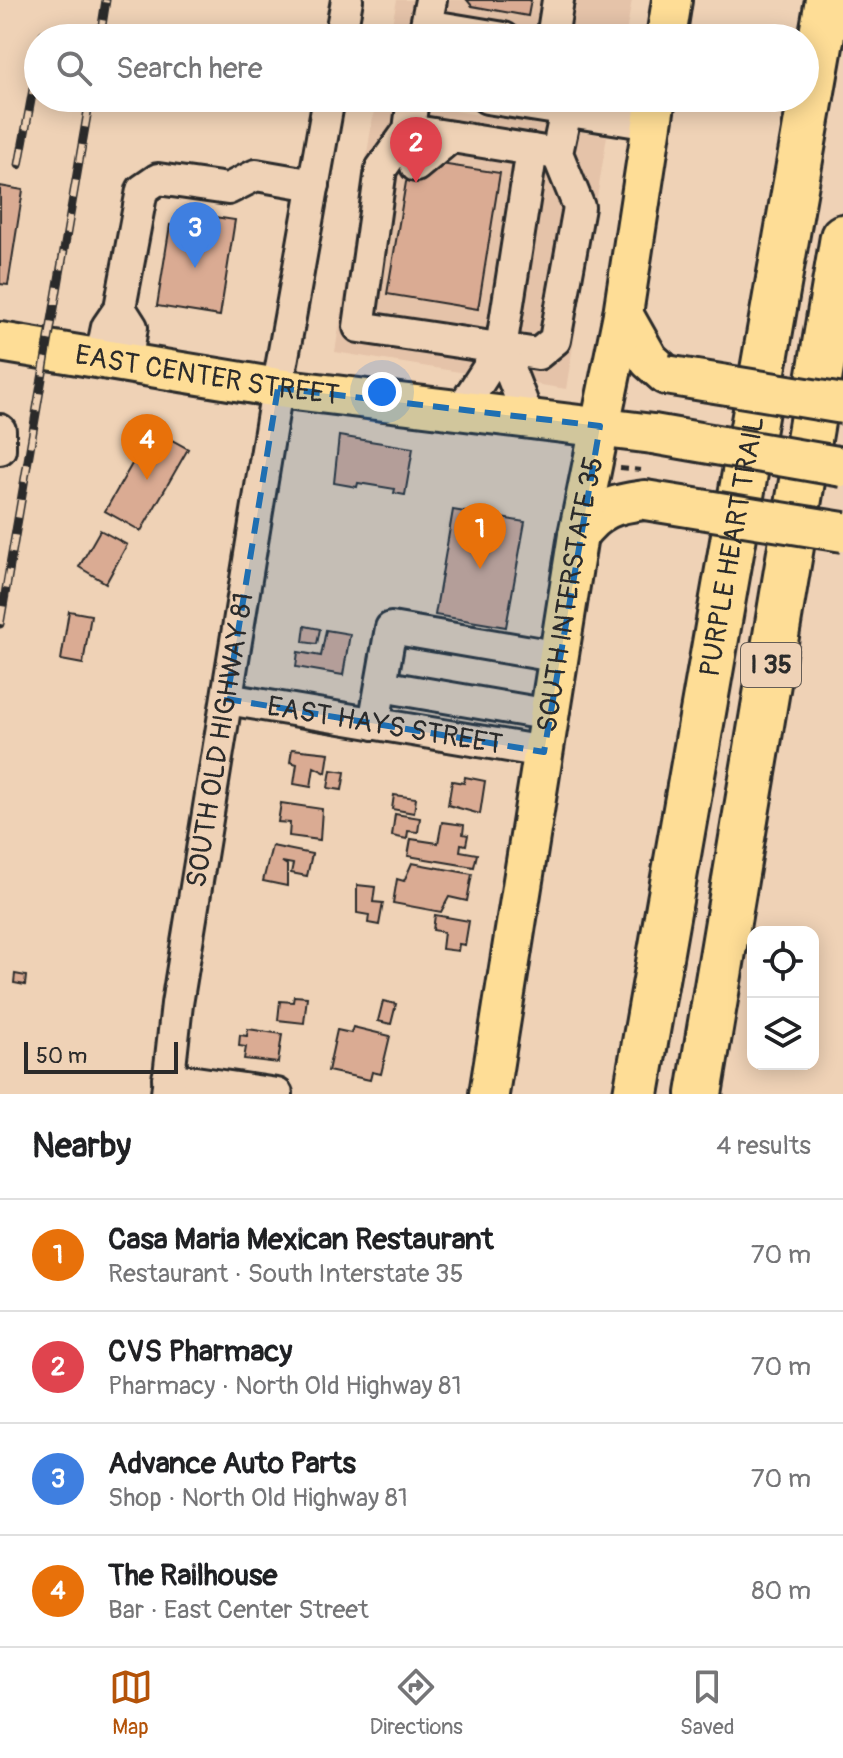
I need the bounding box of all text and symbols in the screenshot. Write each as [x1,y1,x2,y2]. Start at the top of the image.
search box [24,24,819,112]
icon: search [52,46,96,90]
text: Search here [116,50,263,87]
pin: 2 [390,117,442,183]
pin: 3 [169,202,221,268]
street label: EAST CENTER STREET [73,337,342,413]
your location [362,372,402,412]
street label: PURPLE HEART TRAIL [692,413,772,679]
pin: 4 [121,414,173,480]
street label: SOUTH INTERSTATE 35 [529,454,611,735]
pin: 1 [454,503,506,569]
street label: SOUTH OLD HIGHWAY 81 [179,590,261,890]
road number: I 35 [741,643,801,687]
street label: EAST HAYS STREET [265,688,505,762]
map controls [747,926,819,1070]
button: locate [747,926,819,998]
button: layers [747,998,819,1070]
scale bar [24,1038,178,1074]
text: 50 m [36,1042,87,1070]
text: Nearby [32,1125,131,1168]
text: 4 results [716,1130,811,1162]
text: Casa Maria Mexican Restaurant [108,1221,494,1258]
text: 1 [53,1239,63,1271]
text: 70 m [751,1239,811,1271]
text: Restaurant · South Interstate 35 [108,1258,464,1290]
text: CVS Pharmacy [108,1333,292,1370]
text: 2 [51,1351,65,1383]
text: 70 m [751,1351,811,1383]
text: Pharmacy · North Old Highway 81 [108,1370,462,1402]
text: Advance Auto Parts [108,1445,356,1482]
text: 3 [51,1463,65,1495]
text: 70 m [751,1463,811,1495]
text: Shop · North Old Highway 81 [108,1482,408,1514]
text: The Railhouse [108,1557,277,1594]
text: 4 [50,1575,66,1607]
text: 80 m [751,1575,811,1607]
text: Bar · East Center Street [108,1594,369,1626]
tab: Map [109,1665,153,1741]
tab: Directions [370,1665,463,1741]
tab: Saved [680,1665,734,1741]

